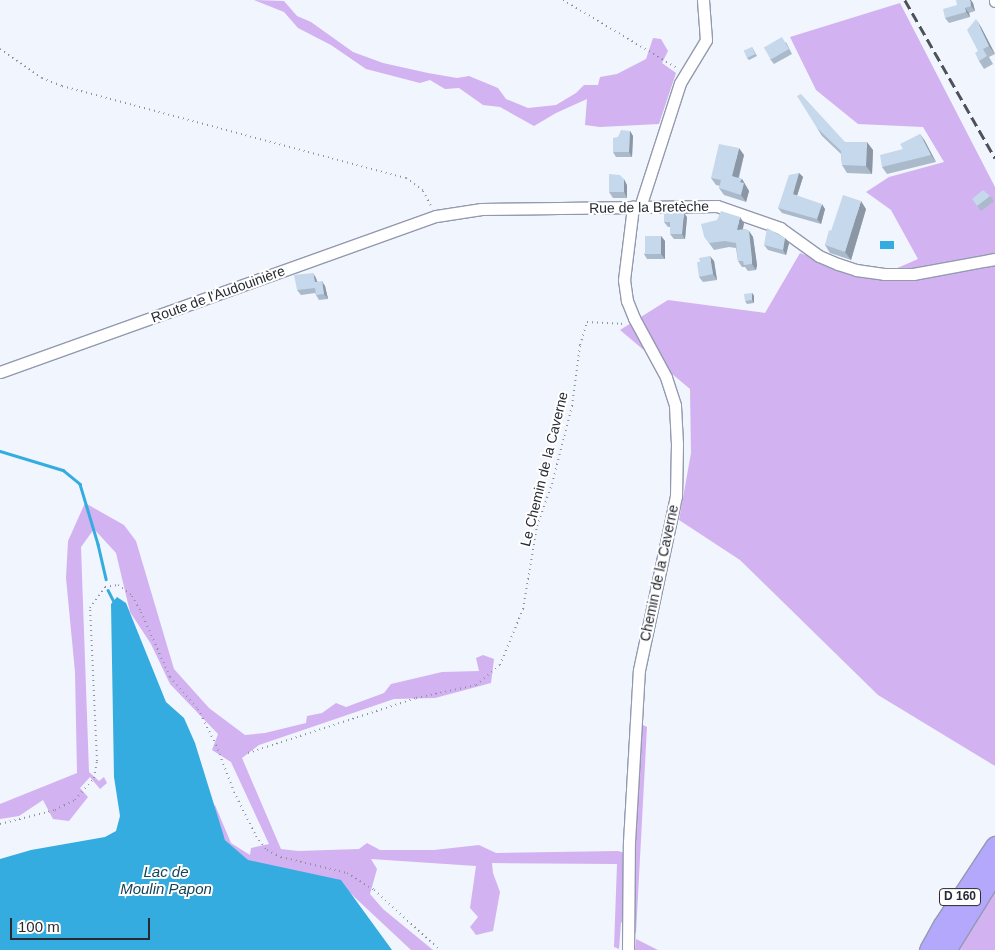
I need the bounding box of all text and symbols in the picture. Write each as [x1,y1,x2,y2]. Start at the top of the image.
street label: Rue de la Bretèche [589,198,709,216]
street label: Route de l'Audouinière [149,262,287,326]
street label: Le Chemin de la Caverne [517,390,571,548]
street label: Chemin de la Caverne [636,503,682,643]
water label: Lac de Moulin Papon [120,862,212,897]
road number: D 160 [939,888,981,906]
scale bar [12,908,152,940]
text: 100 m [18,918,60,935]

